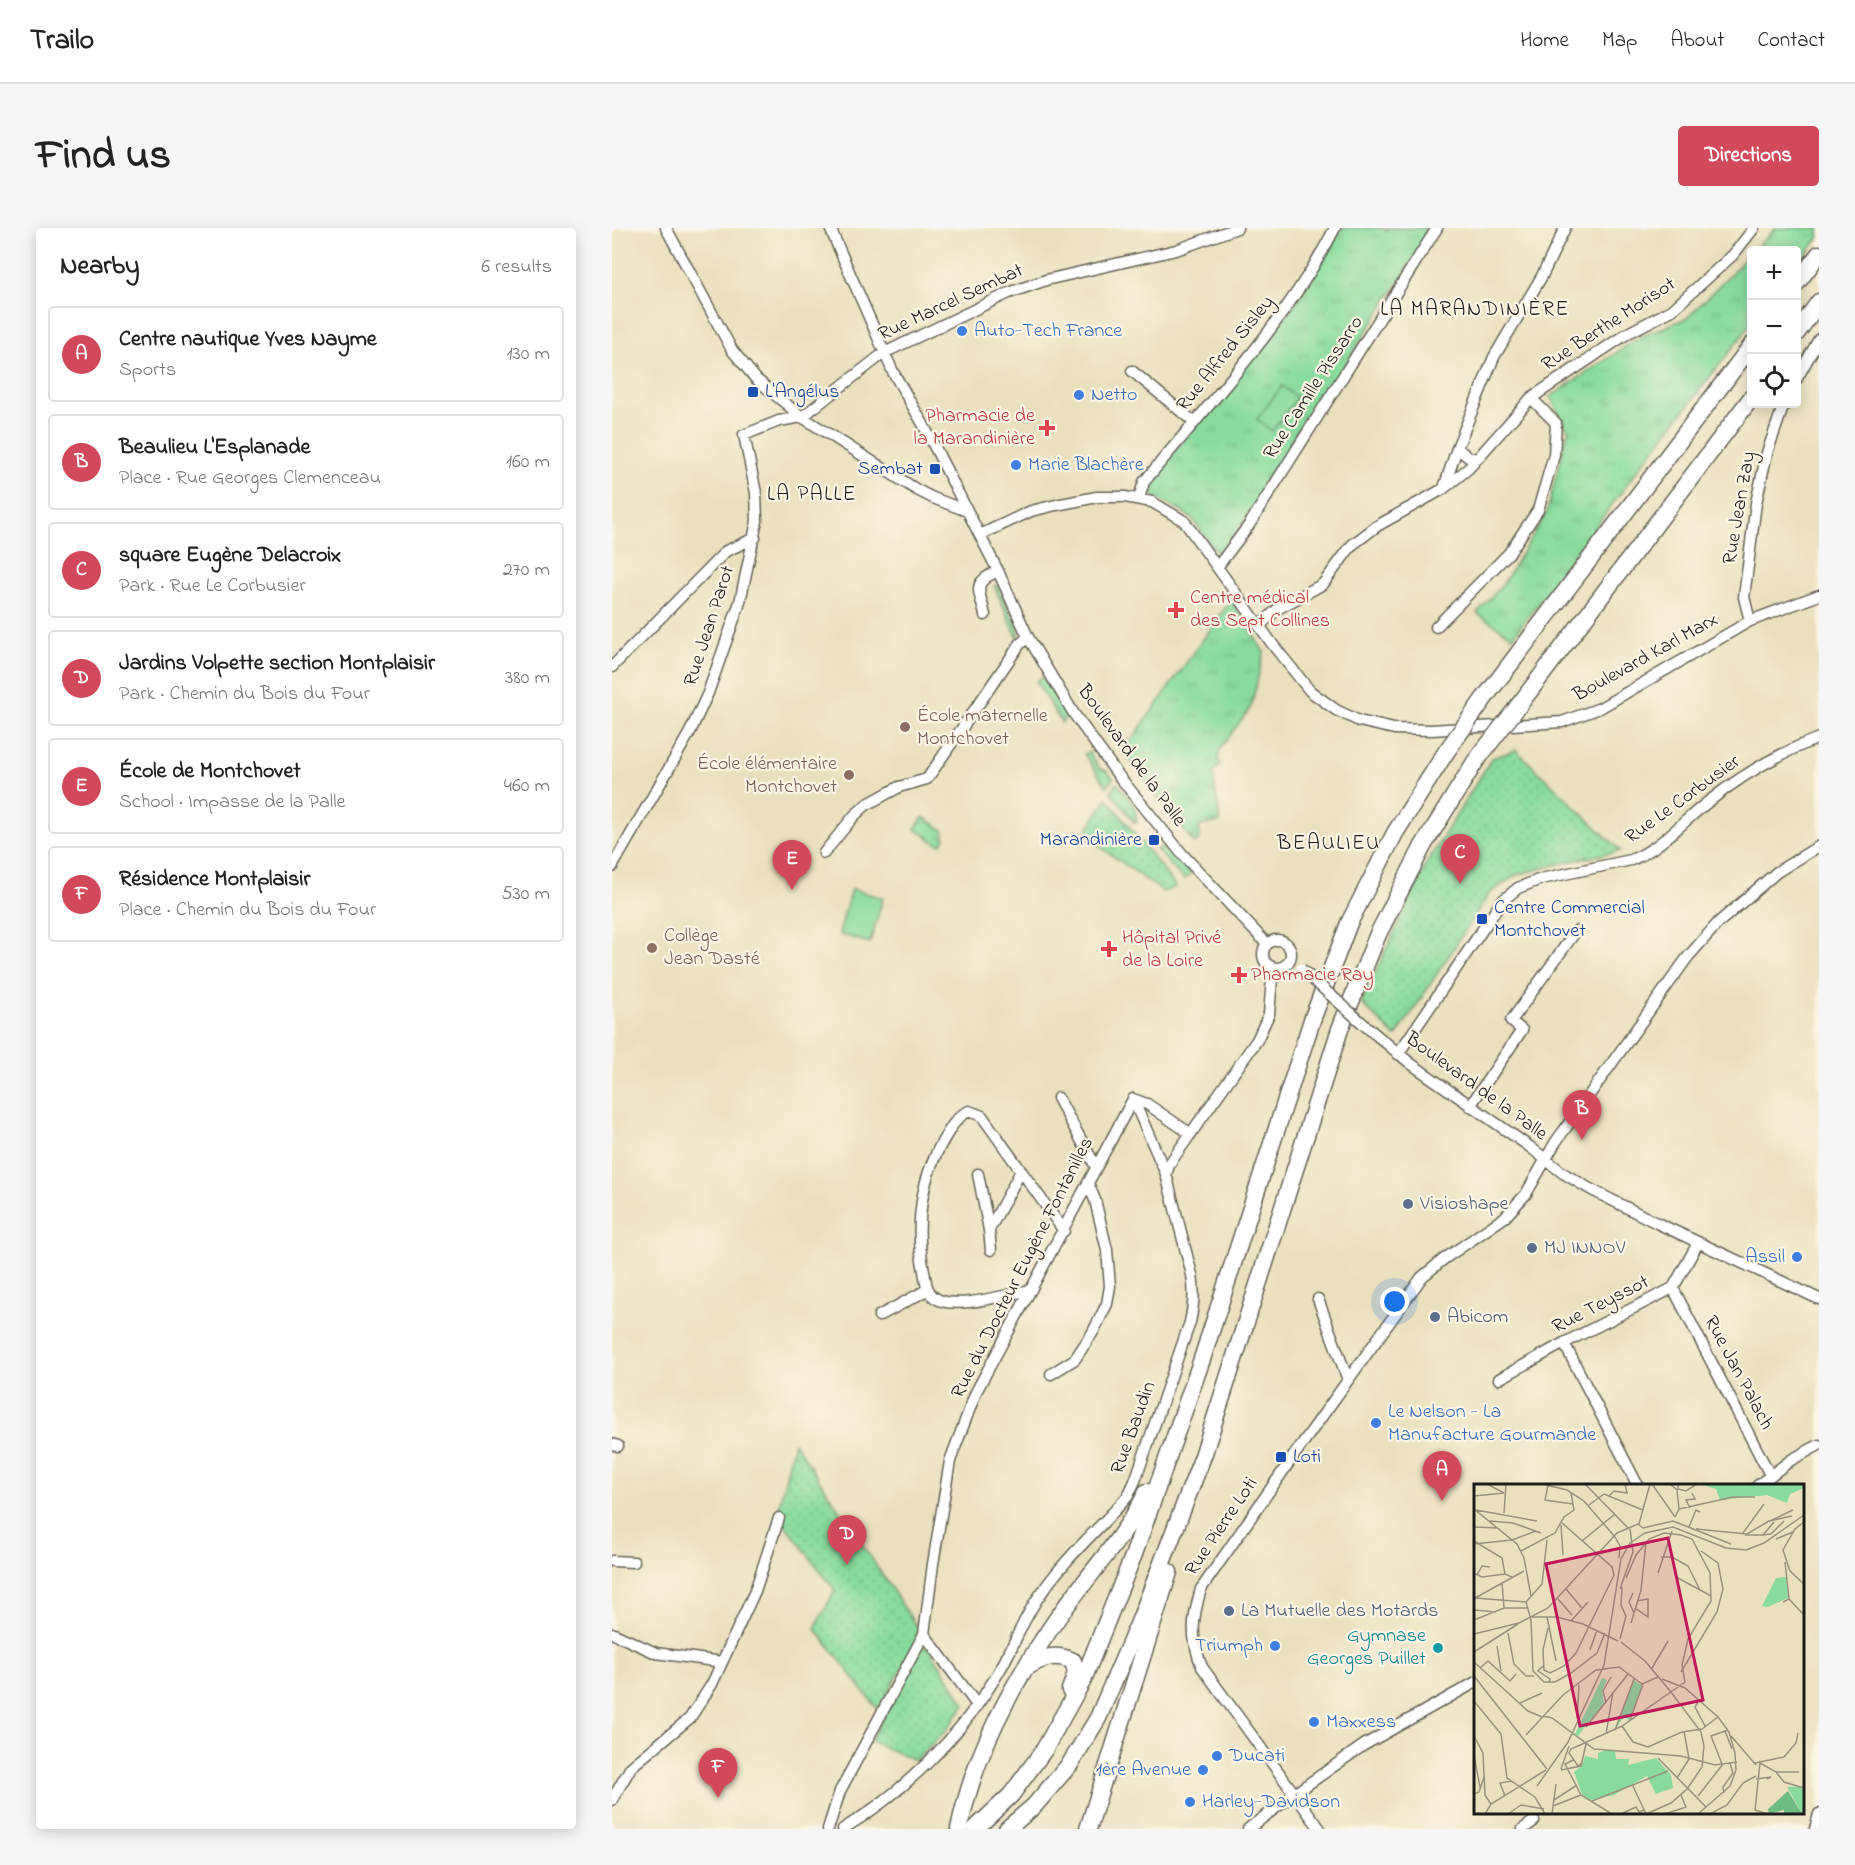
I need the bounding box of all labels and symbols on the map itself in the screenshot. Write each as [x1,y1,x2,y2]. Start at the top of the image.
street label: Rue Marcel Sembat [874,257,1029,349]
street label: Rue Berthe Morisot [1536,271,1682,379]
street label: Rue Alfred Sisley [1170,290,1282,418]
district label: LA MARANDINIÈRE [1380,295,1570,325]
street label: Rue Camille Pissarro [1257,311,1371,465]
place label: Auto-Tech France [974,317,1122,346]
marker: Auto-Tech France [955,324,969,338]
place label: L'Angélus [765,378,840,408]
place label: Netto [1091,381,1137,410]
marker: L'Angélus [746,385,760,399]
marker: Netto [1072,388,1086,402]
place label: Pharmacie de la Marandinière [914,402,1035,454]
marker: Pharmacie de la Marandinière [1040,421,1054,435]
street label: Rue Jean Zay [1716,449,1764,567]
place label: Marie Blachère [1028,451,1144,480]
place label: Sembat [858,455,923,484]
marker: Marie Blachère [1009,458,1023,472]
marker: Sembat [928,462,942,476]
district label: LA PALLE [767,480,857,510]
street label: Rue Jean Parot [677,562,743,690]
place label: Centre médical des Sept Collines [1190,584,1330,636]
marker: Centre médical des Sept Collines [1167,601,1185,619]
street label: Boulevard Karl Marx [1567,606,1724,710]
street label: Boulevard de la Palle [1069,678,1193,833]
place label: École maternelle Montchovet [917,702,1048,754]
marker: École maternelle Montchovet [898,720,912,734]
street label: Rue Le Corbusier [1619,748,1747,852]
place label: École élémentaire Montchovet [697,750,837,802]
marker: École élémentaire Montchovet [842,768,856,782]
place label: Marandinière [1040,826,1142,855]
district label: BEAULIEU [1276,829,1381,859]
marker: Marandinière [1147,833,1161,847]
pin: C [1440,834,1480,884]
pin: E [772,840,812,890]
place label: Centre Commercial Montchovet [1494,894,1645,946]
marker: Centre Commercial Montchovet [1475,912,1489,926]
place label: Collège Jean Dasté [664,922,760,974]
place label: Hôpital Privé de la Loire [1122,924,1221,976]
marker: Hôpital Privé de la Loire [1100,940,1118,958]
marker: Collège Jean Dasté [645,941,659,955]
place label: Pharmacie Ray [1251,961,1374,990]
marker: Pharmacie Ray [1232,968,1246,982]
street label: Boulevard de la Palle [1398,1025,1553,1149]
pin: B [1562,1090,1602,1140]
street label: Rue du Docteur Eugène Fontanilles [944,1132,1103,1404]
place label: Visioshape [1419,1190,1509,1219]
marker: Visioshape [1401,1197,1415,1211]
place label: MJ INNOV [1544,1234,1626,1263]
marker: MJ INNOV [1525,1241,1539,1255]
place label: Assil [1745,1243,1785,1272]
marker: Assil [1790,1250,1804,1264]
street label: Rue Teyssot [1547,1268,1655,1342]
your location [1380,1287,1409,1316]
place label: Abicom [1447,1303,1508,1332]
marker: Abicom [1428,1310,1442,1324]
street label: Rue Jan Palach [1696,1311,1780,1435]
street label: Rue Baudin [1104,1377,1164,1478]
place label: Le Nelson - La Manufacture Gourmande [1388,1398,1596,1450]
marker: Le Nelson - La Manufacture Gourmande [1369,1416,1383,1430]
place label: Loti [1293,1443,1321,1472]
marker: Loti [1274,1450,1288,1464]
pin: A [1422,1452,1462,1501]
street label: Rue Pierre Loti [1178,1472,1266,1582]
inset map [1474,1484,1804,1814]
pin: D [828,1516,866,1565]
place label: La Mutuelle des Motards [1241,1597,1439,1626]
marker: La Mutuelle des Motards [1222,1604,1236,1618]
place label: Gymnase Georges Puillet [1307,1622,1426,1675]
place label: Triumph [1195,1632,1263,1661]
marker: Triumph [1268,1639,1282,1653]
marker: Gymnase Georges Puillet [1431,1641,1445,1655]
place label: Maxxess [1326,1708,1396,1737]
marker: Maxxess [1307,1715,1321,1729]
place label: Ducati [1228,1742,1285,1771]
pin: F [698,1748,738,1798]
marker: Ducati [1210,1749,1224,1763]
place label: 1ère Avenue [1096,1756,1191,1785]
marker: 1ère Avenue [1196,1763,1210,1777]
place label: Harley-Davidson [1202,1788,1340,1817]
marker: Harley-Davidson [1183,1795,1197,1809]

